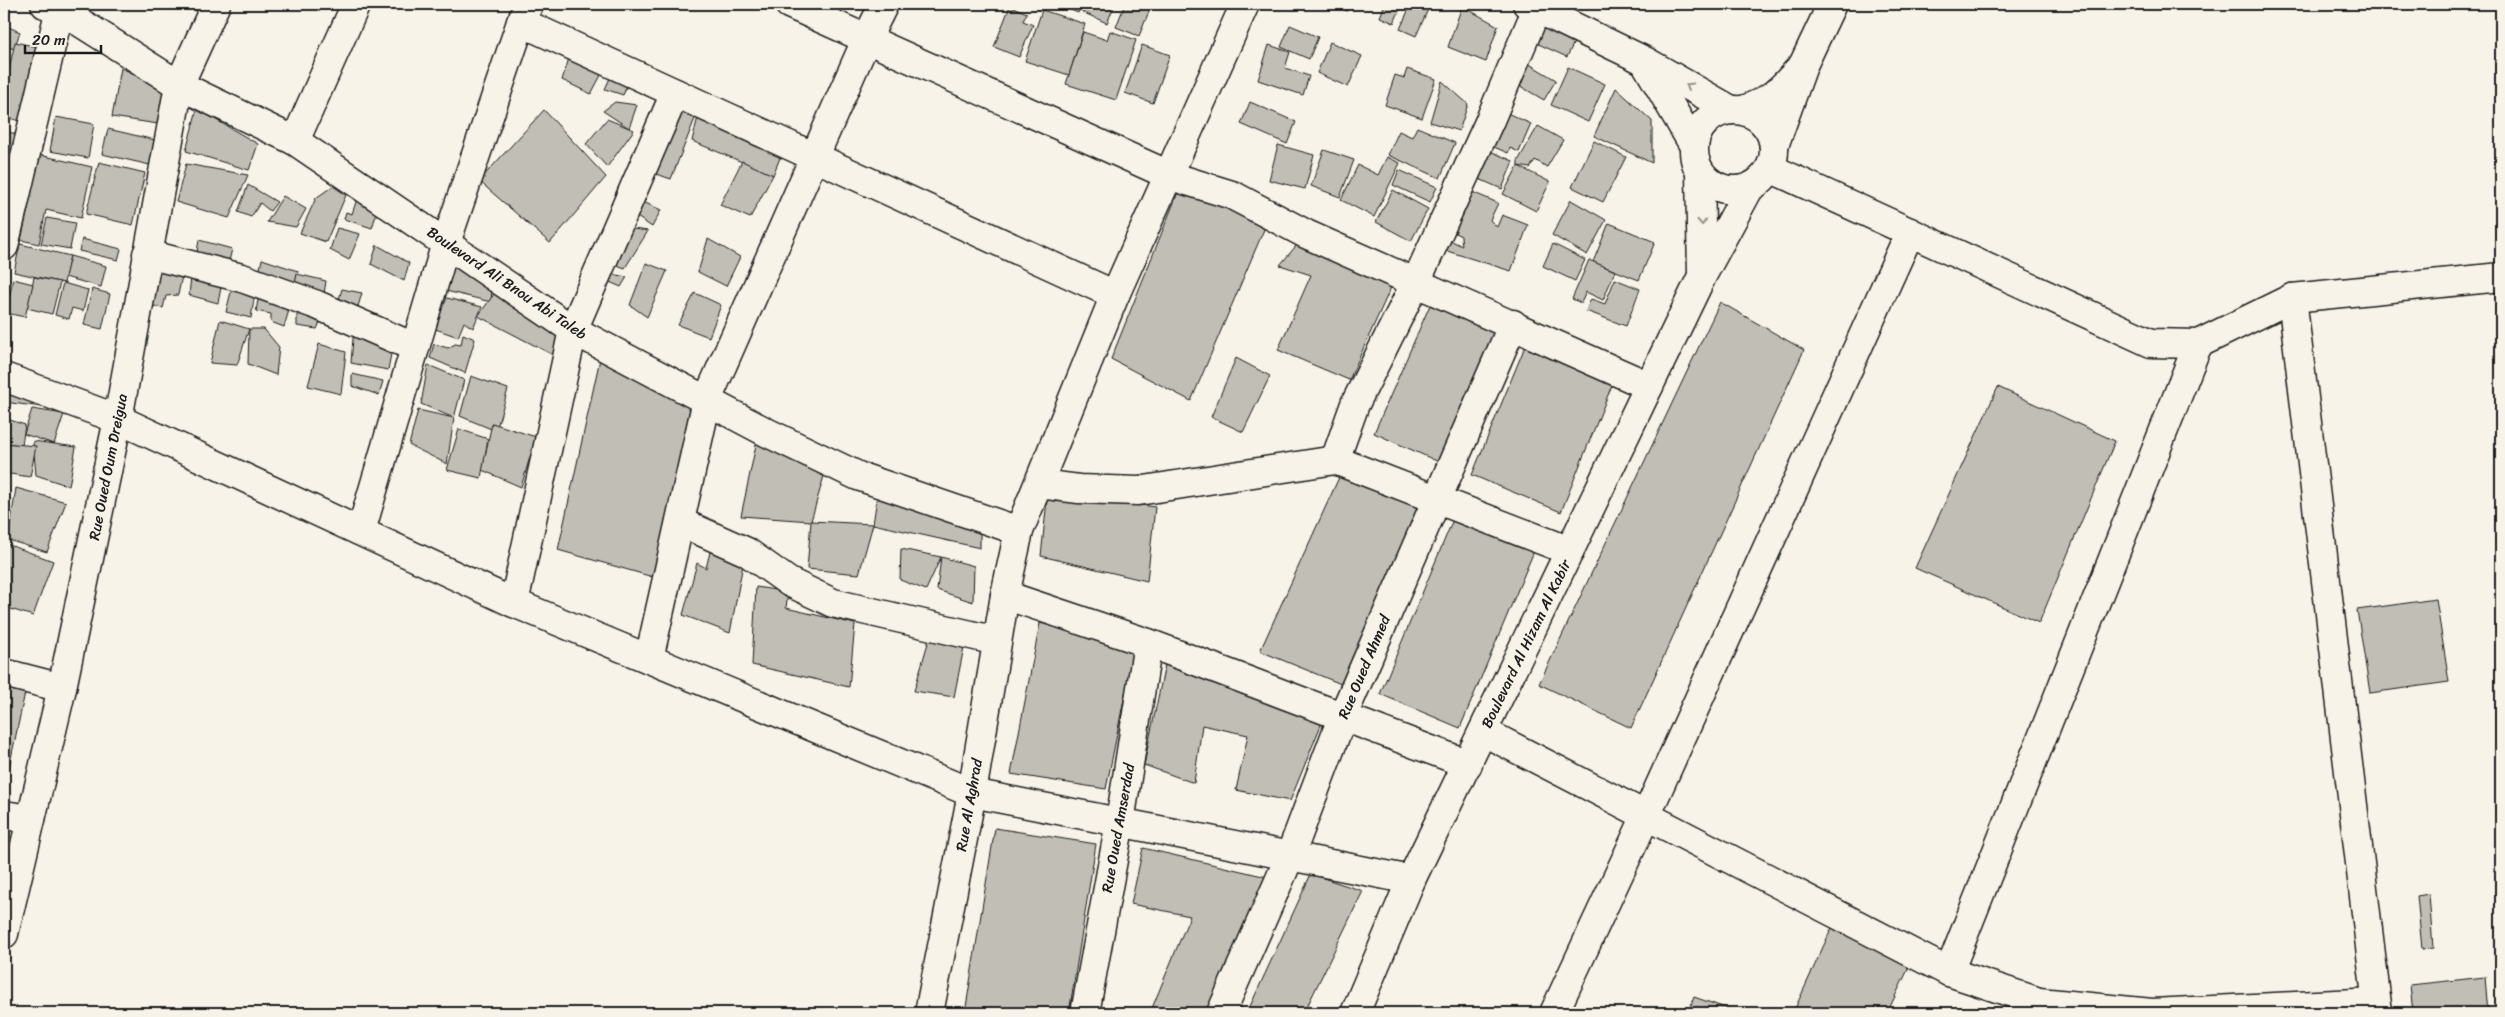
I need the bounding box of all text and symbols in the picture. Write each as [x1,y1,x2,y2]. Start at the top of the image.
scale bar [25,22,101,54]
text: 20 m [32,27,66,53]
one-way arrow [1685,82,1694,92]
one-way arrow [1697,218,1707,226]
street label: Boulevard Ali Bnou Abi Taleb [421,219,593,347]
street label: Rue Oued Oum Dreigua [81,391,135,543]
street label: Boulevard Al Hizam Al Kabir [1474,554,1579,733]
street label: Rue Oued Ahmed [1330,610,1398,723]
street label: Rue Al Aghrad [948,756,990,853]
street label: Rue Oued Amserdad [1094,760,1142,895]

